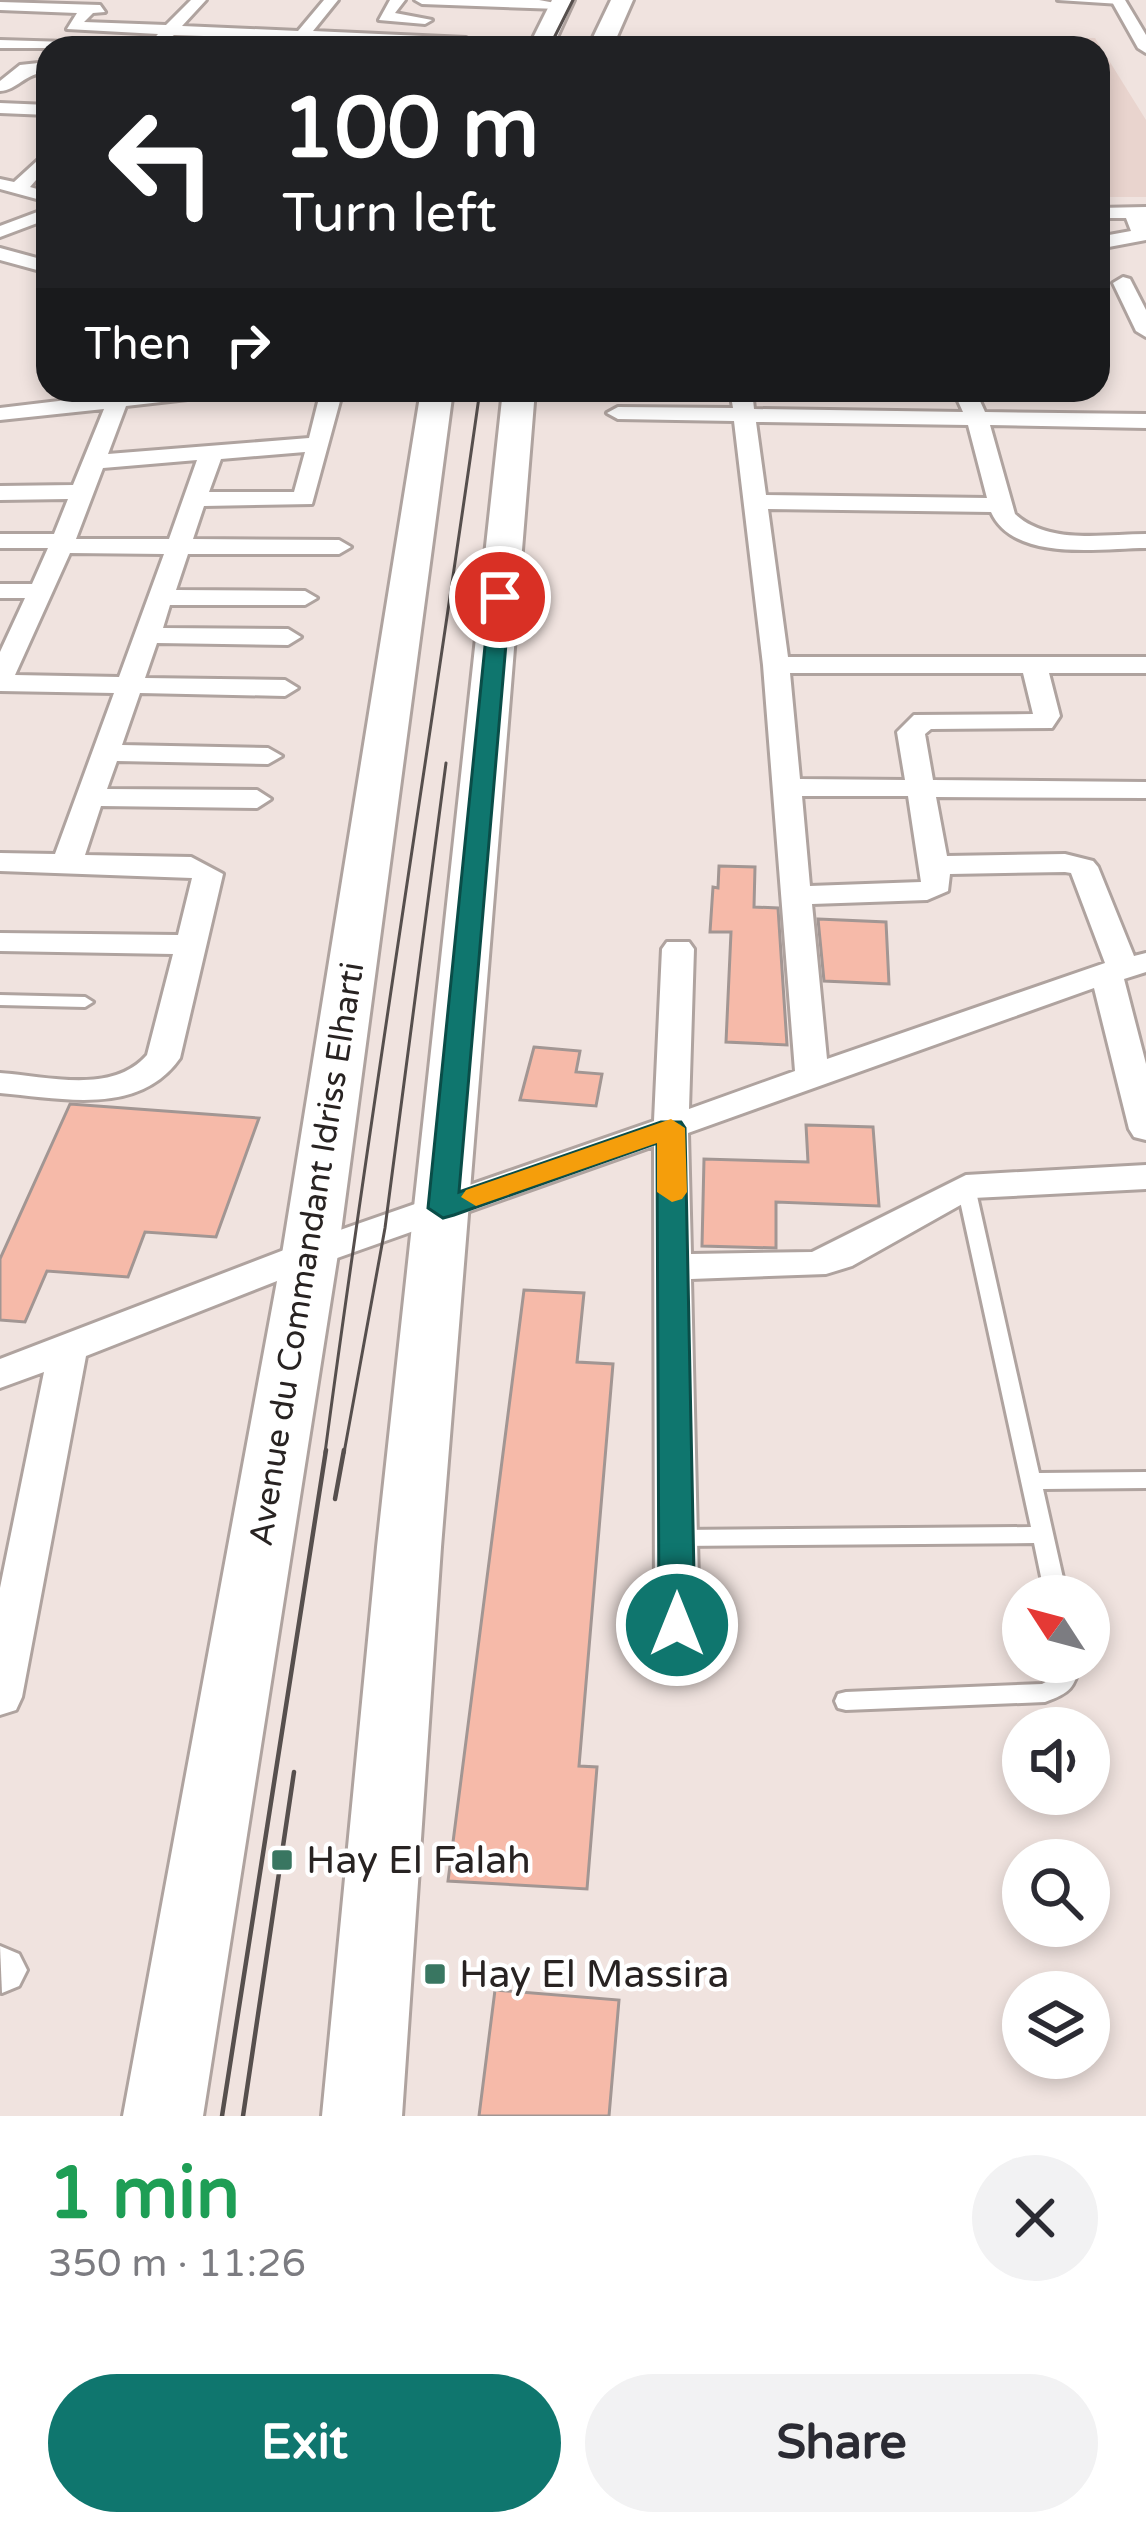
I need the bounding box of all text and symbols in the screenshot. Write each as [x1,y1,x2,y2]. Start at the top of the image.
text: 100 m [282,79,539,180]
icon: left [84,84,240,240]
text: Turn left [282,181,497,246]
icon: right [215,312,281,378]
text: Then [84,318,191,372]
pin [449,546,551,648]
icon: arrive [467,564,533,630]
street label: Avenue du Commandant Idriss Elharti [242,959,372,1549]
position arrow [614,1562,740,1688]
north arrow [1002,1575,1110,1683]
map controls [1002,1575,1110,2079]
button: sound [1002,1707,1110,1815]
place label: Hay El Falah [306,1837,531,1884]
button: search [1002,1839,1110,1947]
marker: Hay El Falah [269,1847,295,1873]
place label: Hay El Massira [459,1951,729,1998]
marker: Hay El Massira [422,1961,448,1987]
button: layers [1002,1971,1110,2079]
text: 1 min [48,2151,240,2238]
button: close [972,2155,1098,2281]
text: 350 m · 11:26 [48,2240,306,2287]
button: Exit [48,2374,561,2512]
button: Share [585,2374,1098,2512]

